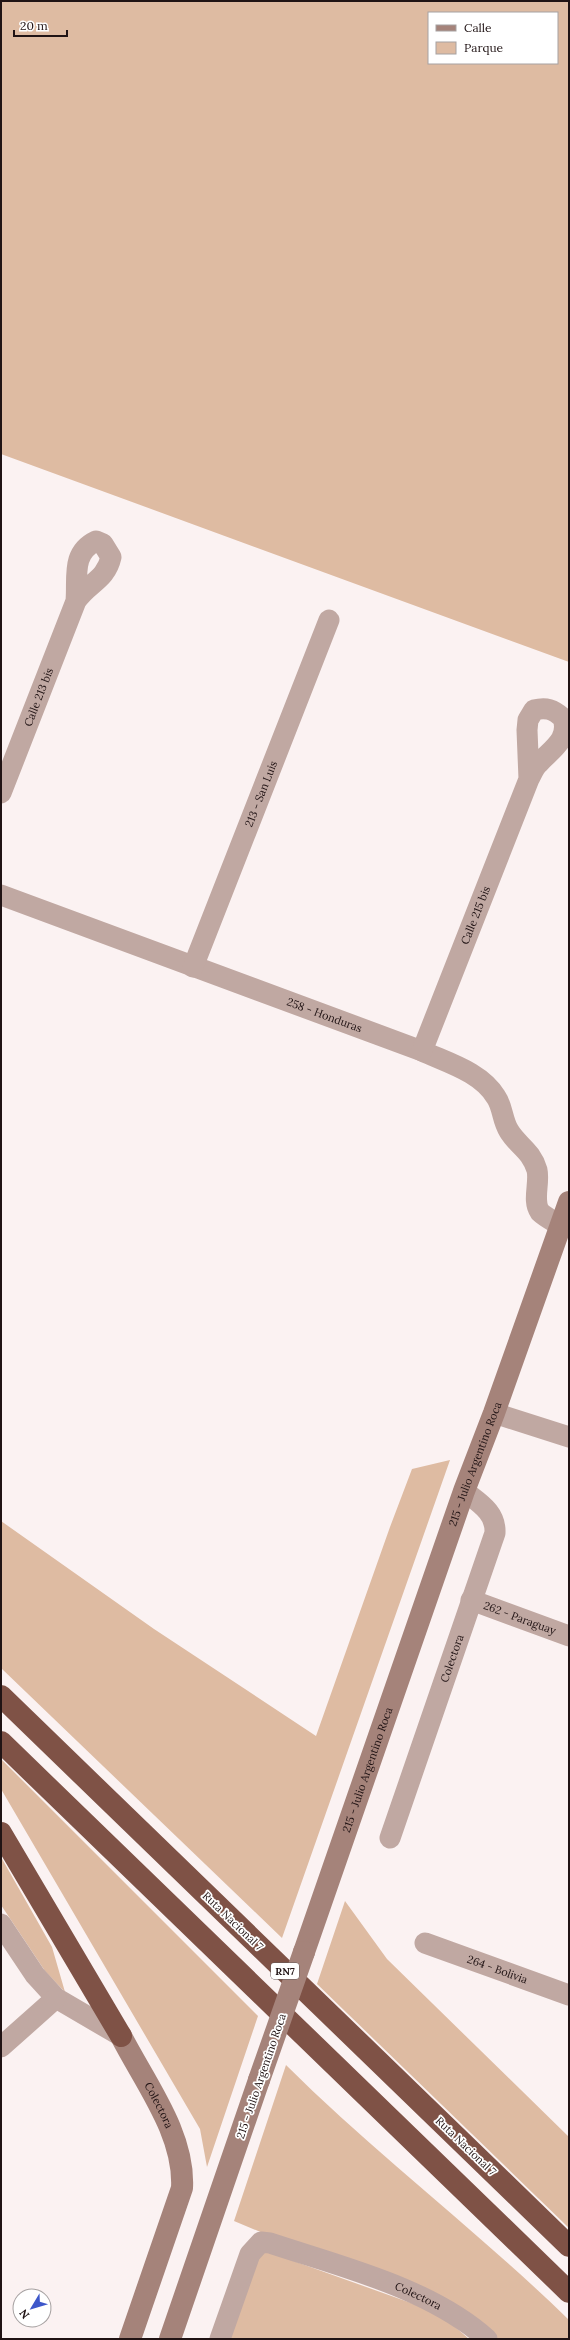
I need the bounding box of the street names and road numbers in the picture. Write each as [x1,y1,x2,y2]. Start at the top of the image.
street label: Calle 213 bis [21,666,56,728]
street label: 213 - San Luis [242,759,280,829]
street label: Calle 215 bis [458,884,493,946]
street label: 258 - Honduras [285,995,364,1035]
street label: 215 - Julio Argentino Roca [445,1400,504,1528]
street label: 262 - Paraguay [482,1598,558,1638]
street label: Colectora [437,1632,467,1684]
street label: 215 - Julio Argentino Roca [339,1705,396,1834]
street label: Ruta Nacional 7 [200,1889,266,1953]
street label: 264 - Bolivia [465,1952,530,1987]
road number: RN7 [271,1963,299,1979]
street label: 215 - Julio Argentino Roca [233,2011,289,2140]
street label: Colectora [141,2080,177,2131]
street label: Ruta Nacional 7 [433,2114,499,2178]
street label: Colectora [393,2279,444,2313]

